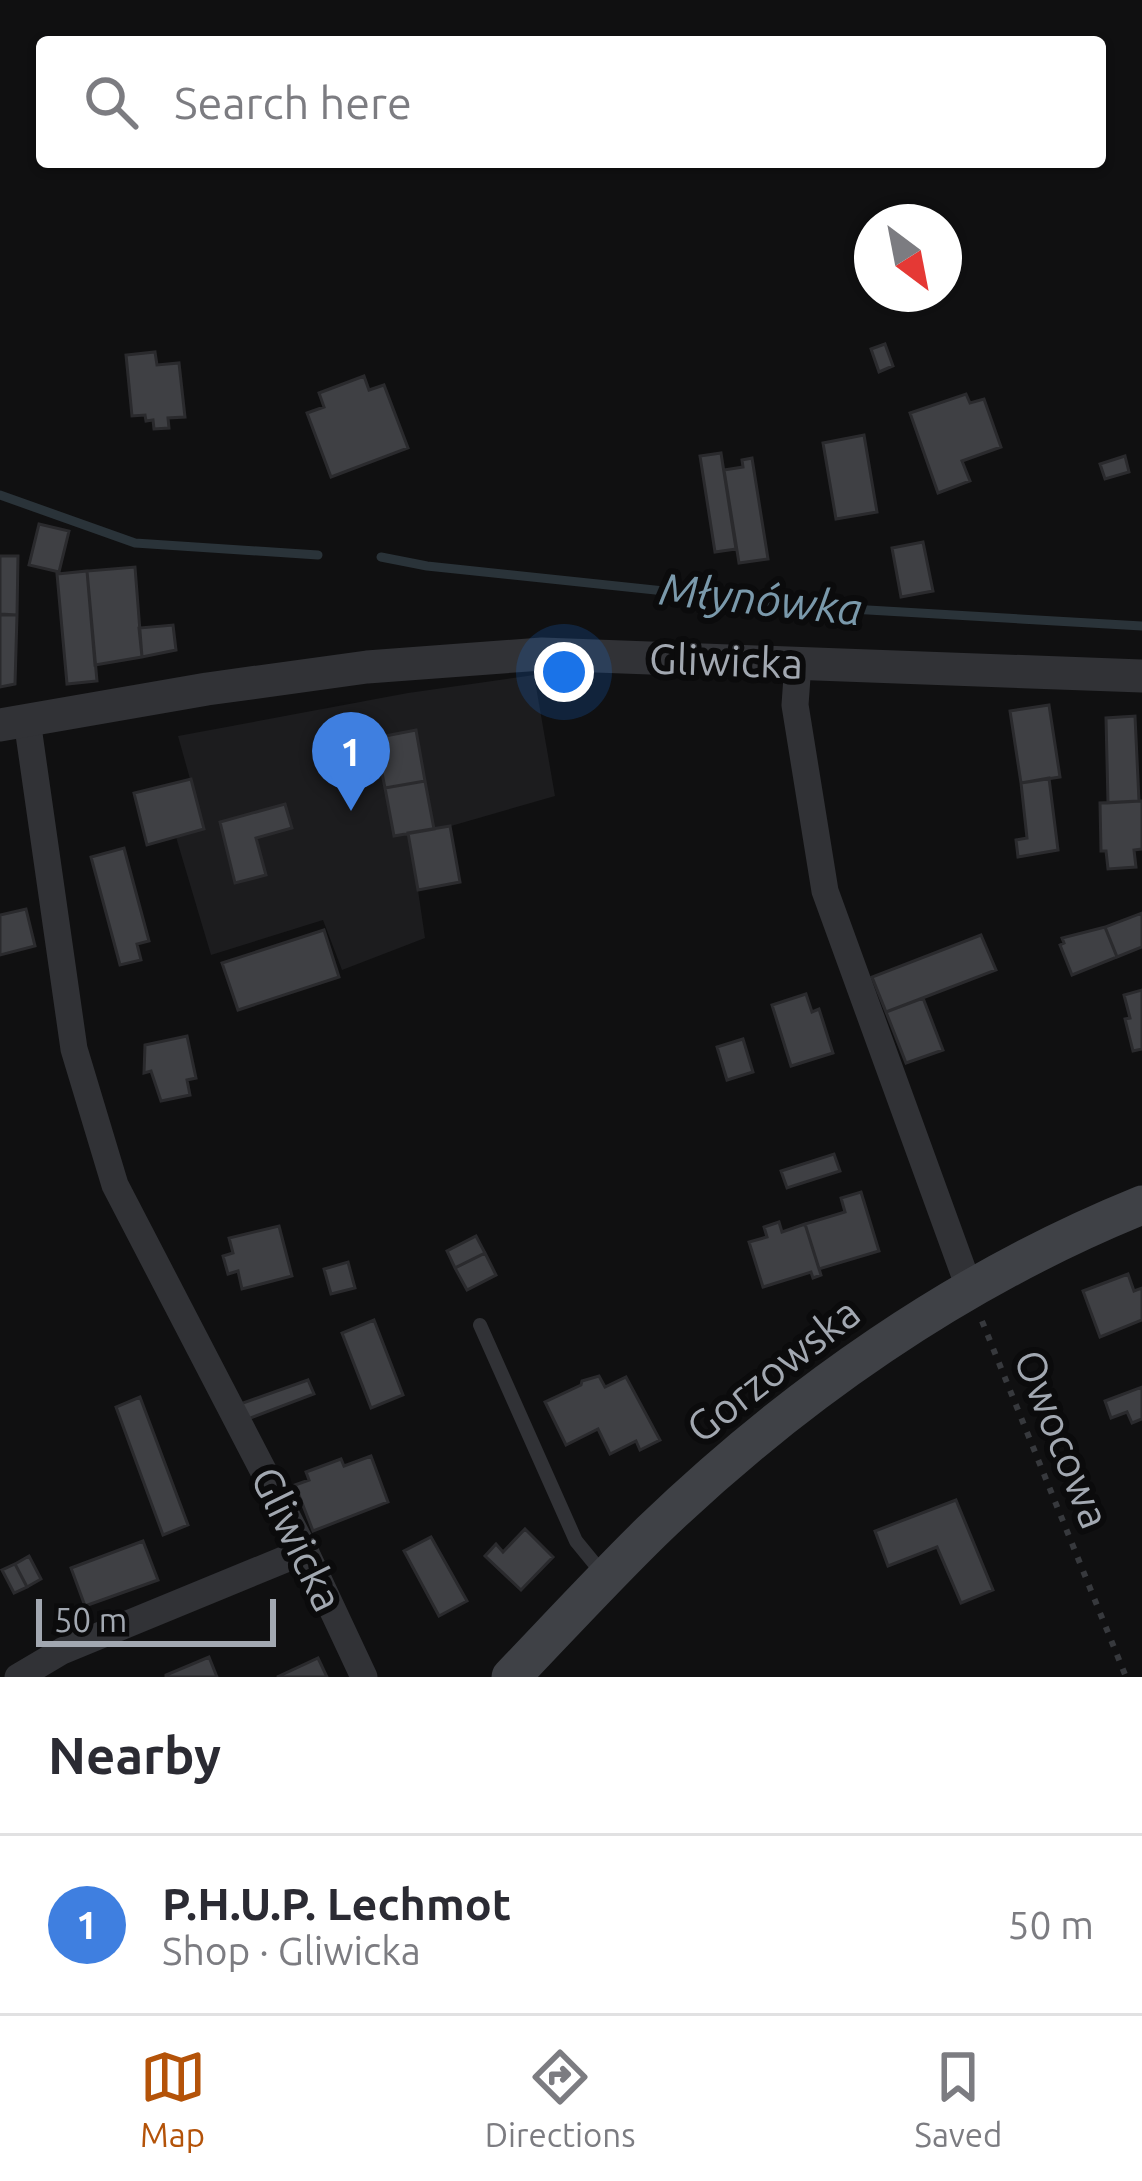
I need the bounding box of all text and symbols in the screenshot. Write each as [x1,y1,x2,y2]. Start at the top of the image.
search box [36,36,1106,168]
icon: search [78,69,144,135]
text: Search here [174,77,412,128]
north arrow [854,204,962,312]
water label: Młynówka [657,563,865,634]
street label: Gliwicka [648,634,804,687]
your location [534,642,594,702]
pin: 1 [312,712,390,811]
street label: Gorzowska [677,1288,868,1451]
street label: Owocowa [1005,1343,1119,1535]
street label: Gliwicka [243,1459,352,1618]
scale bar [36,1593,276,1646]
text: 50 m [54,1601,127,1638]
text: Nearby [48,1726,221,1784]
text: P.H.U.P. Lechmot [162,1878,511,1929]
text: 1 [76,1903,98,1946]
text: 50 m [1007,1903,1094,1946]
text: Shop · Gliwicka [162,1929,421,1972]
tab: Map [140,2044,206,2153]
tab: Directions [485,2044,635,2153]
tab: Saved [915,2044,1002,2153]

